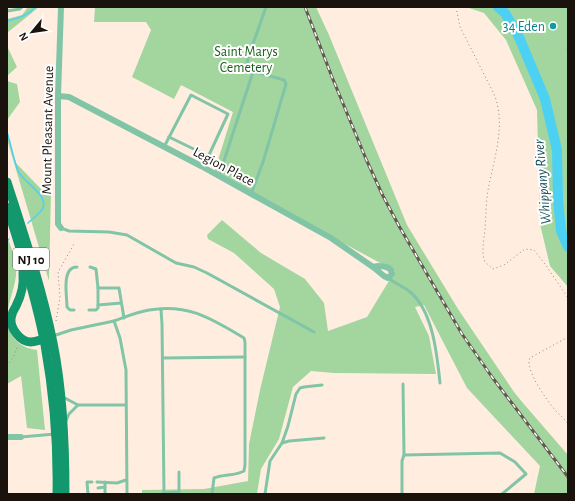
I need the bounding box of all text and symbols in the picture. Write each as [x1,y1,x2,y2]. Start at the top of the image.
north arrow [12,12,52,52]
place label: 34 Eden [503,20,545,34]
marker: 34 Eden [548,21,558,31]
text: N [17,31,30,43]
park label: Saint Marys Cemetery [214,45,278,75]
street label: Mount Pleasant Avenue [40,66,56,194]
water label: Whippany River [531,138,554,225]
street label: Legion Place [190,145,257,189]
road number: NJ 10 [13,248,49,270]

